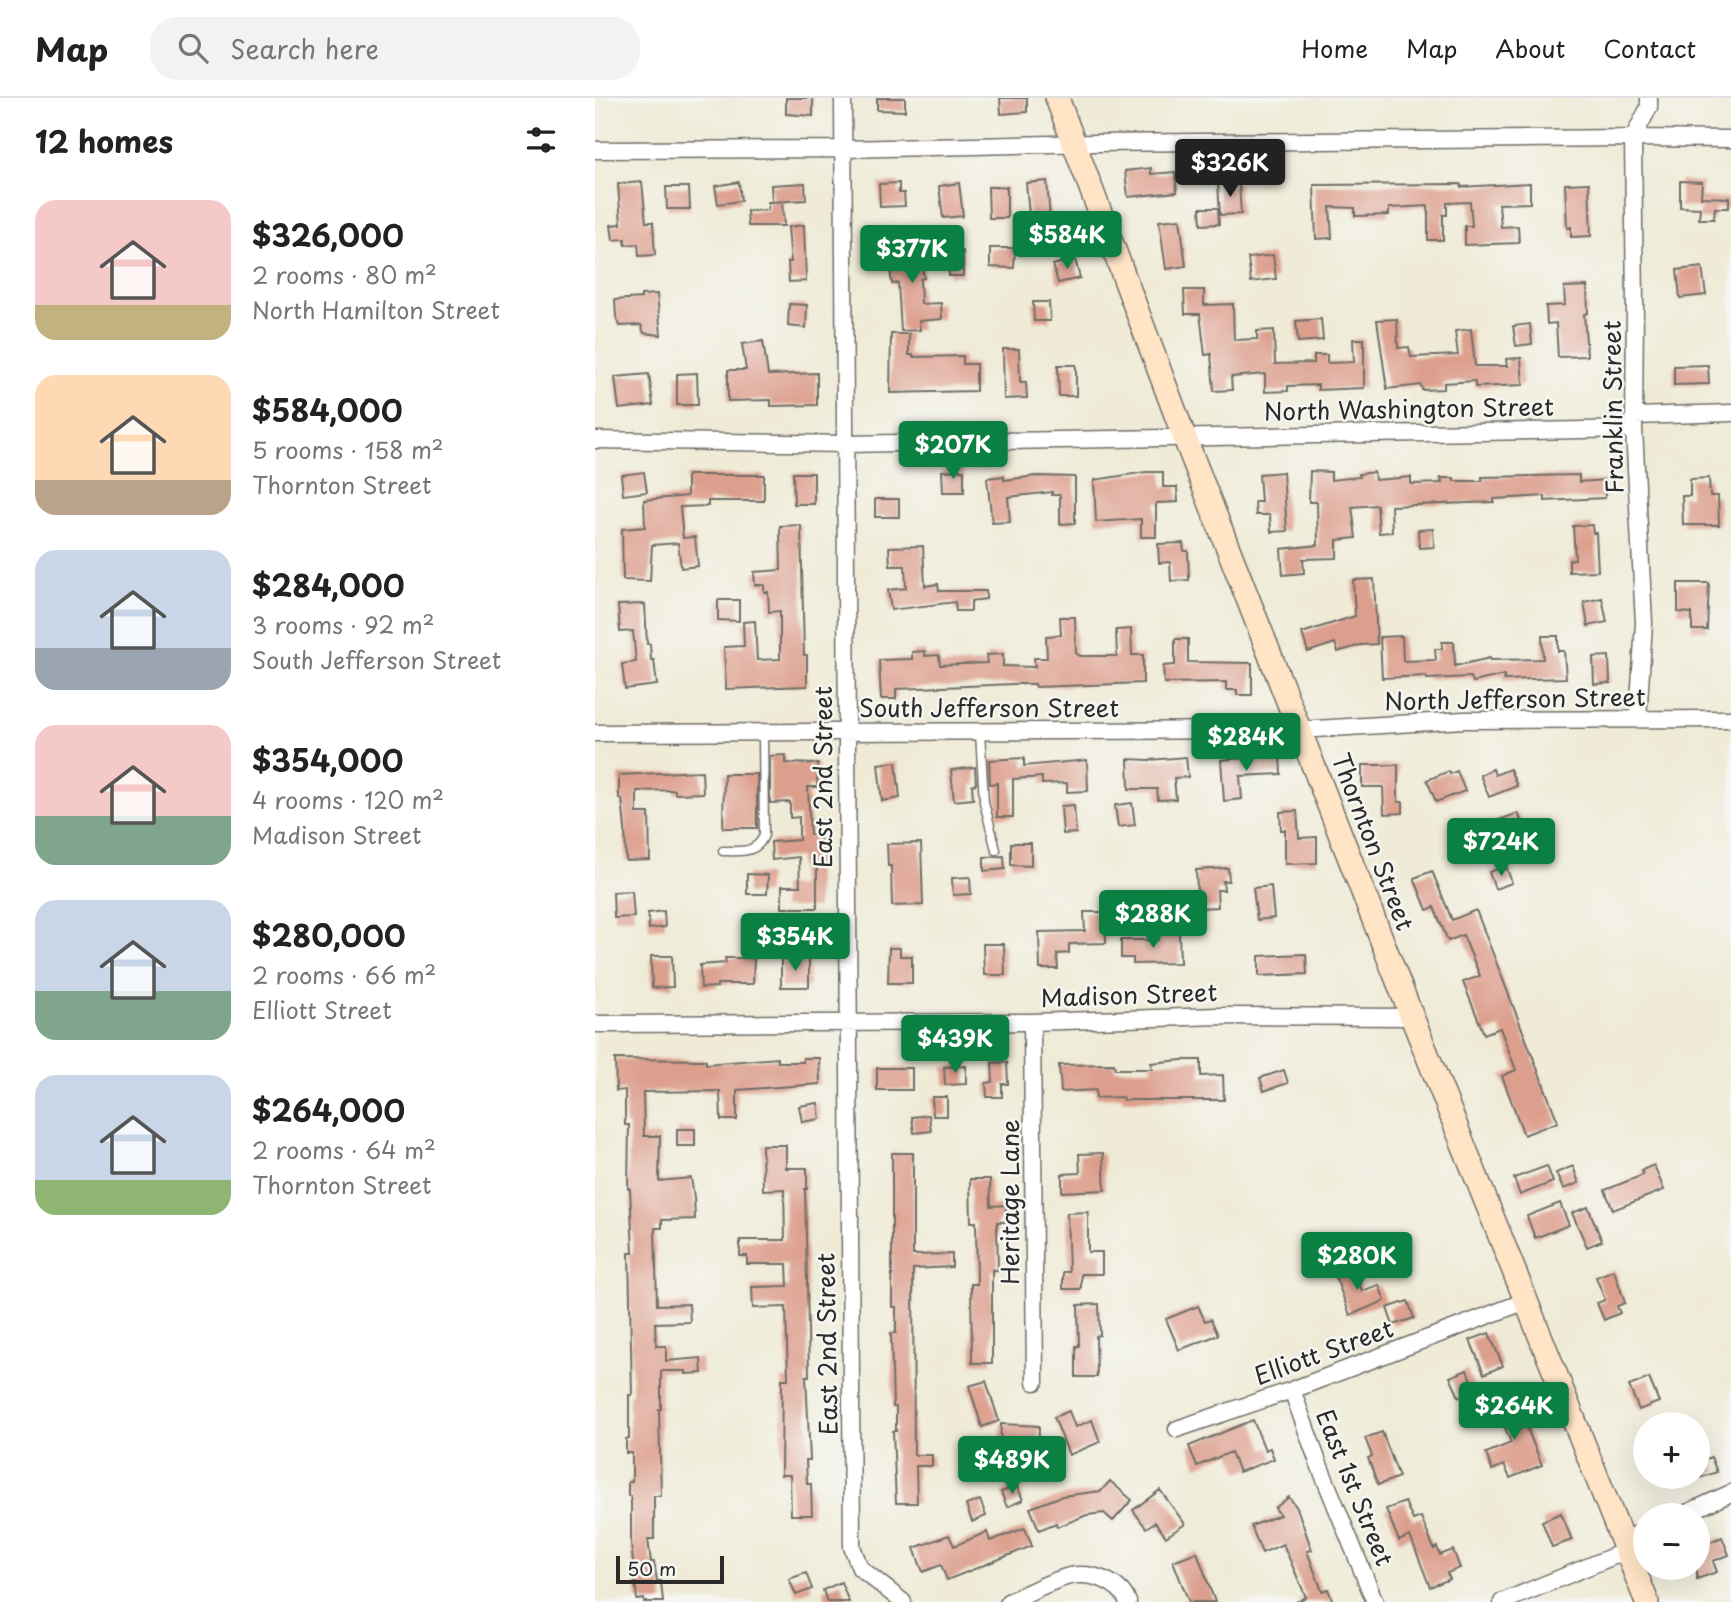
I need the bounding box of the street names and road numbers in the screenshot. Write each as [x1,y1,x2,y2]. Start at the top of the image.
street label: Franklin Street [1592,320,1632,494]
street label: North Washington Street [1264,387,1555,429]
street label: North Jefferson Street [1384,678,1646,718]
street label: East 2nd Street [804,686,840,868]
street label: South Jefferson Street [859,689,1119,725]
street label: Thornton Street [1324,747,1424,935]
street label: Madison Street [1040,973,1218,1015]
street label: Heritage Lane [991,1119,1027,1285]
street label: East 2nd Street [806,1252,846,1435]
street label: Elliott Street [1249,1309,1398,1393]
street label: East 1st Street [1308,1404,1404,1571]

